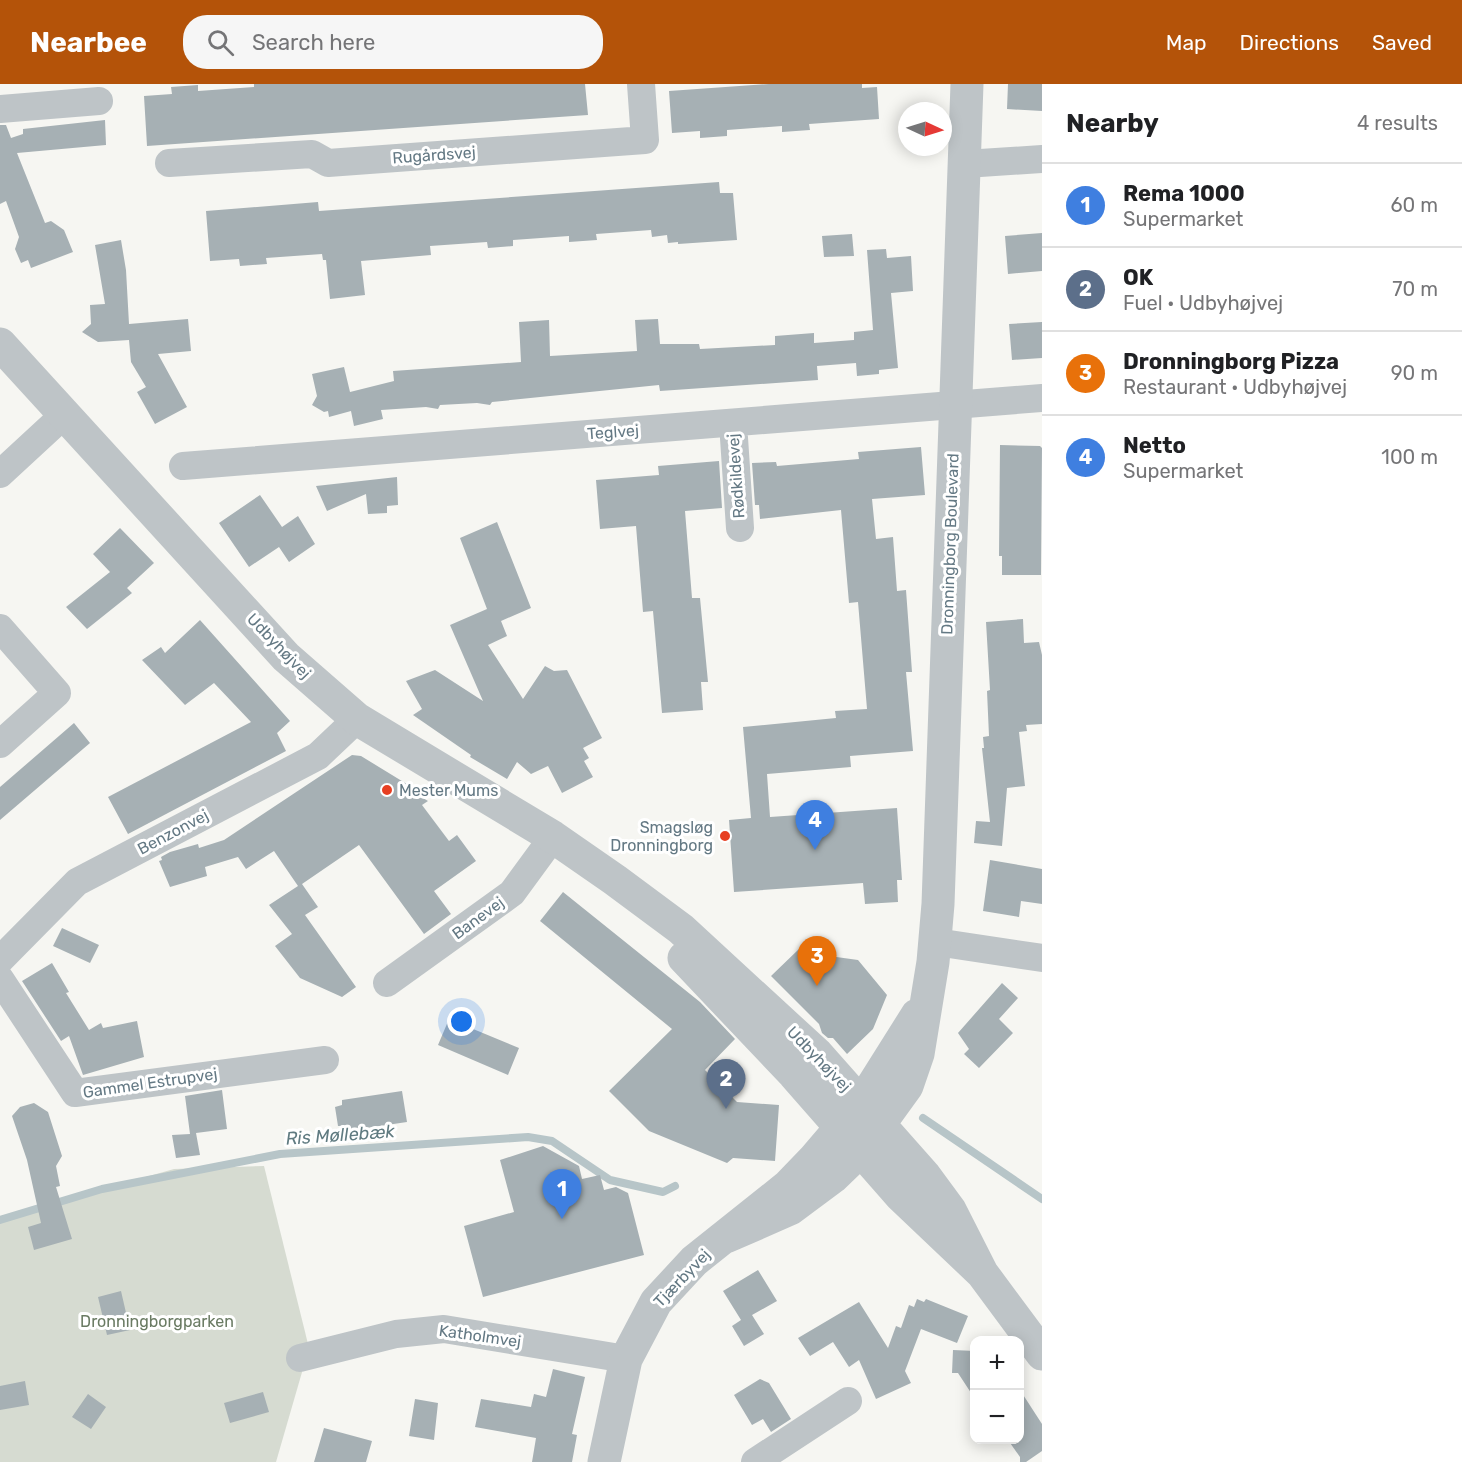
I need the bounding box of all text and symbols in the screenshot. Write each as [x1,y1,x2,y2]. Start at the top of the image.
search box [183,15,603,69]
text: Nearbee [30,26,147,59]
icon: search [204,26,237,59]
text: Search here [252,29,375,56]
text: Map [1166,30,1207,55]
text: Directions [1240,30,1339,55]
text: Saved [1372,30,1432,55]
north arrow [898,102,952,156]
text: Nearby [1066,108,1159,139]
text: 4 results [1357,111,1438,135]
street label: Rugårdsvej [392,143,476,167]
text: Rema 1000 [1123,180,1245,207]
text: 1 [1081,193,1090,217]
text: 60 m [1391,193,1438,217]
text: Supermarket [1123,207,1243,231]
text: OK [1123,264,1153,291]
text: 2 [1079,277,1092,301]
text: 70 m [1392,277,1438,301]
text: Fuel · Udbyhøjvej [1123,291,1283,315]
text: Dronningborg Pizza [1123,348,1339,375]
text: 3 [1079,361,1092,385]
text: 90 m [1391,361,1438,385]
text: Restaurant · Udbyhøjvej [1123,375,1347,399]
street label: Teglvej [587,421,639,443]
text: Netto [1123,432,1186,459]
street label: Rødkildevej [724,433,748,519]
text: 4 [1079,445,1092,469]
text: 100 m [1381,445,1438,469]
street label: Dronningborg Boulevard [937,453,963,635]
text: Supermarket [1123,459,1243,483]
street label: Udbyhøjvej [243,609,315,683]
place label: Mester Mums [399,781,498,800]
marker: Mester Mums [380,783,394,797]
pin: 4 [796,800,834,850]
street label: Benzonvej [134,805,212,859]
place label: Smagsløg Dronningborg [610,818,713,855]
marker: Smagsløg Dronningborg [718,829,732,843]
street label: Banevej [448,893,508,943]
pin: 3 [798,936,836,986]
your location [447,1007,476,1036]
street label: Udbyhøjvej [783,1022,855,1096]
pin: 2 [706,1060,746,1109]
street label: Gammel Estrupvej [82,1064,218,1102]
water label: Ris Møllebæk [285,1120,396,1150]
pin: 1 [542,1170,582,1219]
street label: Tjærbyvej [650,1245,714,1311]
park label: Dronningborgparken [80,1312,234,1331]
street label: Katholmvej [438,1321,522,1351]
map controls [970,1336,1024,1444]
button: + [970,1336,1024,1390]
button: − [970,1390,1024,1444]

